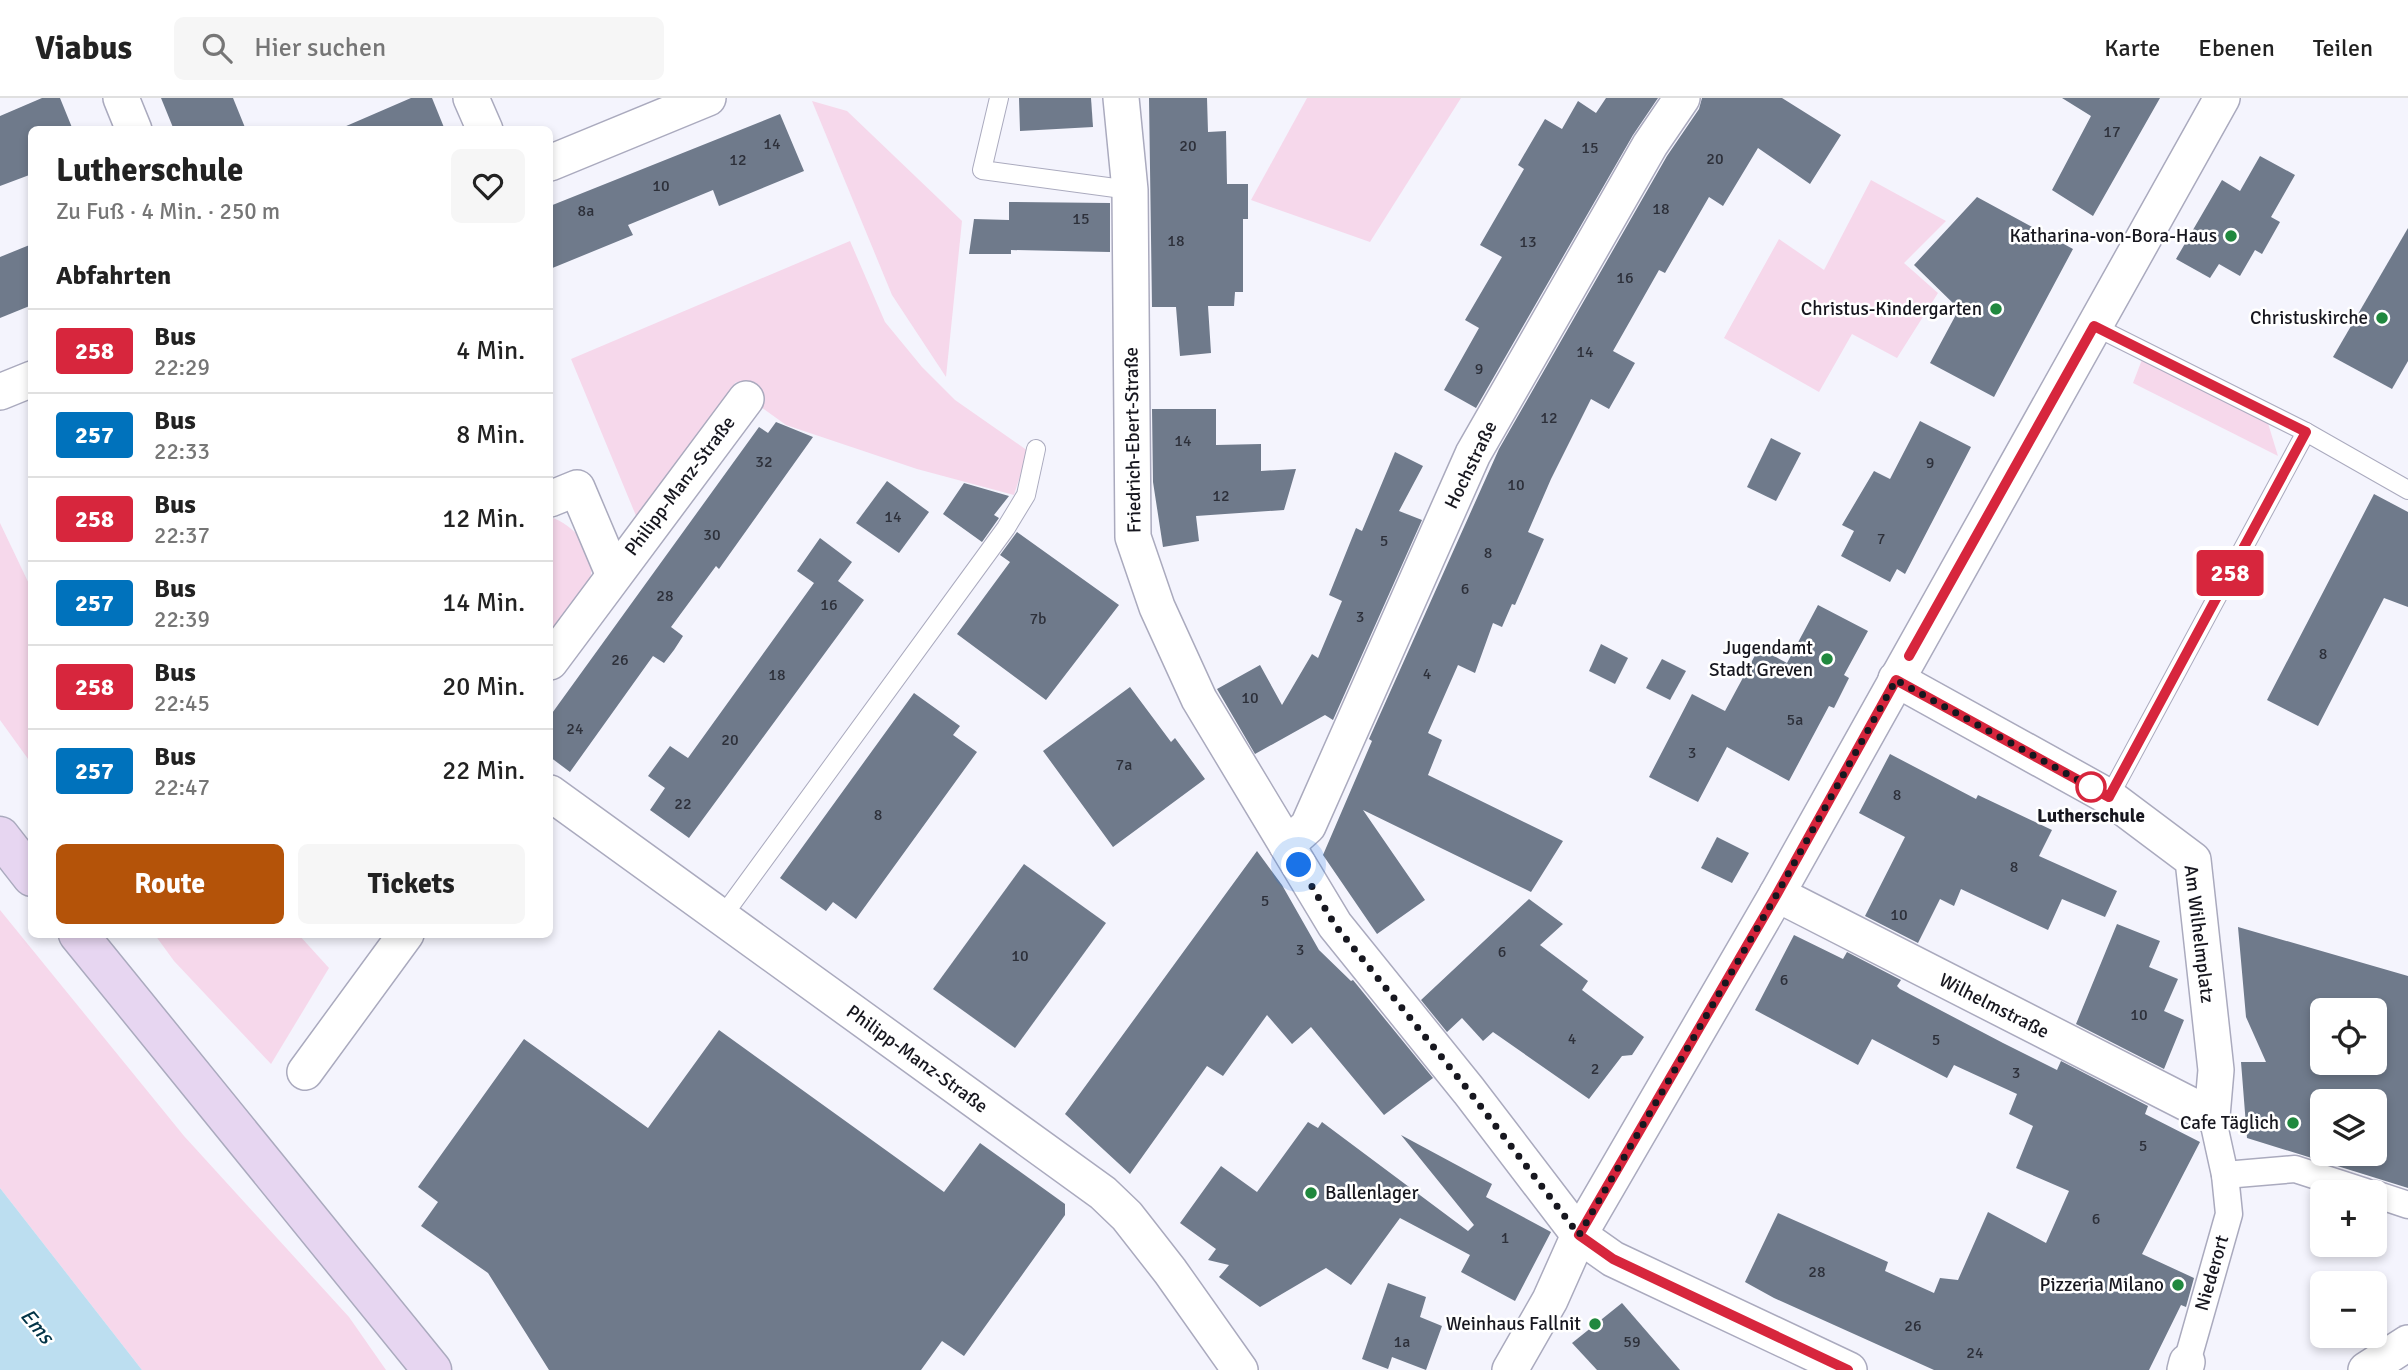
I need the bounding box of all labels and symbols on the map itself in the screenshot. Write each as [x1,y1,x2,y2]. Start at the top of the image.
house number: 17 [2103,122,2121,142]
house number: 14 [763,134,781,154]
house number: 20 [1179,136,1197,156]
house number: 15 [1581,138,1599,158]
house number: 20 [1706,149,1724,169]
house number: 12 [729,150,747,170]
house number: 10 [652,176,670,196]
house number: 18 [1652,199,1670,219]
house number: 8a [578,201,594,221]
house number: 15 [1072,209,1090,229]
place label: Katharina-von-Bora-Haus [2010,224,2217,248]
marker: Katharina-von-Bora-Haus [2223,228,2239,244]
house number: 18 [1167,231,1185,251]
house number: 13 [1519,232,1537,252]
house number: 16 [1616,268,1634,288]
place label: Christus-Kindergarten [1801,297,1982,321]
marker: Christus-Kindergarten [1988,301,2004,317]
place label: Christuskirche [2250,306,2368,330]
marker: Christuskirche [2374,310,2390,326]
house number: 14 [1576,342,1594,362]
street label: Friedrich-Ebert-Straße [1119,347,1147,533]
house number: 9 [1475,359,1483,379]
house number: 12 [1540,408,1558,428]
street label: Philipp-Manz-Straße [620,411,740,561]
street label: Hochstraße [1439,417,1503,513]
house number: 14 [1174,431,1192,451]
house number: 32 [755,452,773,472]
house number: 9 [1926,453,1934,473]
house number: 10 [1507,475,1525,495]
house number: 12 [1212,486,1230,506]
house number: 14 [884,507,902,527]
house number: 30 [703,525,721,545]
house number: 7 [1877,529,1885,549]
house number: 5 [1380,531,1388,551]
house number: 8 [1484,543,1492,563]
line badge: 258 [2190,550,2270,596]
house number: 6 [1461,579,1469,599]
house number: 28 [656,586,674,606]
house number: 16 [820,595,838,615]
house number: 3 [1356,607,1364,627]
house number: 7b [1029,609,1047,629]
place label: Jugendamt Stadt Greven [1709,636,1813,682]
house number: 8 [2319,644,2327,664]
house number: 26 [611,650,629,670]
marker: Jugendamt Stadt Greven [1819,651,1835,667]
house number: 4 [1423,664,1432,684]
house number: 18 [768,665,786,685]
house number: 10 [1241,688,1259,708]
house number: 5a [1787,710,1803,730]
house number: 24 [566,719,584,739]
house number: 20 [721,730,739,750]
house number: 3 [1688,743,1696,763]
house number: 7a [1116,755,1132,775]
marker: Lutherschule [2076,772,2106,802]
house number: 8 [1893,785,1901,805]
house number: 22 [674,794,692,814]
place label: Lutherschule [2037,804,2145,828]
house number: 8 [874,805,882,825]
your location [1281,847,1316,882]
house number: 8 [2010,857,2018,877]
street label: Am Wilhelmplatz [2179,864,2219,1004]
house number: 5 [1261,891,1269,911]
house number: 10 [1890,905,1908,925]
house number: 3 [1296,940,1304,960]
house number: 6 [1498,942,1506,962]
house number: 10 [1011,946,1029,966]
street label: Wilhelmstraße [1935,968,2053,1044]
house number: 6 [1780,970,1788,990]
street label: Philipp-Manz-Straße [842,1000,992,1118]
house number: 10 [2130,1005,2148,1025]
house number: 4 [1568,1029,1577,1049]
house number: 5 [1932,1030,1940,1050]
house number: 2 [1591,1059,1599,1079]
house number: 3 [2012,1063,2020,1083]
place label: Cafe Täglich [2180,1111,2279,1135]
marker: Cafe Täglich [2285,1115,2301,1131]
house number: 5 [2139,1136,2147,1156]
place label: Ballenlager [1325,1181,1418,1205]
marker: Ballenlager [1303,1185,1319,1201]
house number: 6 [2092,1209,2100,1229]
house number: 1 [1501,1228,1509,1248]
street label: Niederort [2190,1232,2234,1314]
house number: 28 [1808,1262,1826,1282]
place label: Pizzeria Milano [2040,1273,2164,1297]
marker: Pizzeria Milano [2170,1277,2186,1293]
water label: Ems [15,1303,60,1350]
place label: Weinhaus Fallnit [1446,1312,1581,1336]
marker: Weinhaus Fallnit [1587,1316,1603,1332]
house number: 26 [1904,1316,1922,1336]
house number: 1a [1394,1332,1410,1352]
house number: 59 [1623,1332,1641,1352]
house number: 24 [1966,1343,1984,1363]

